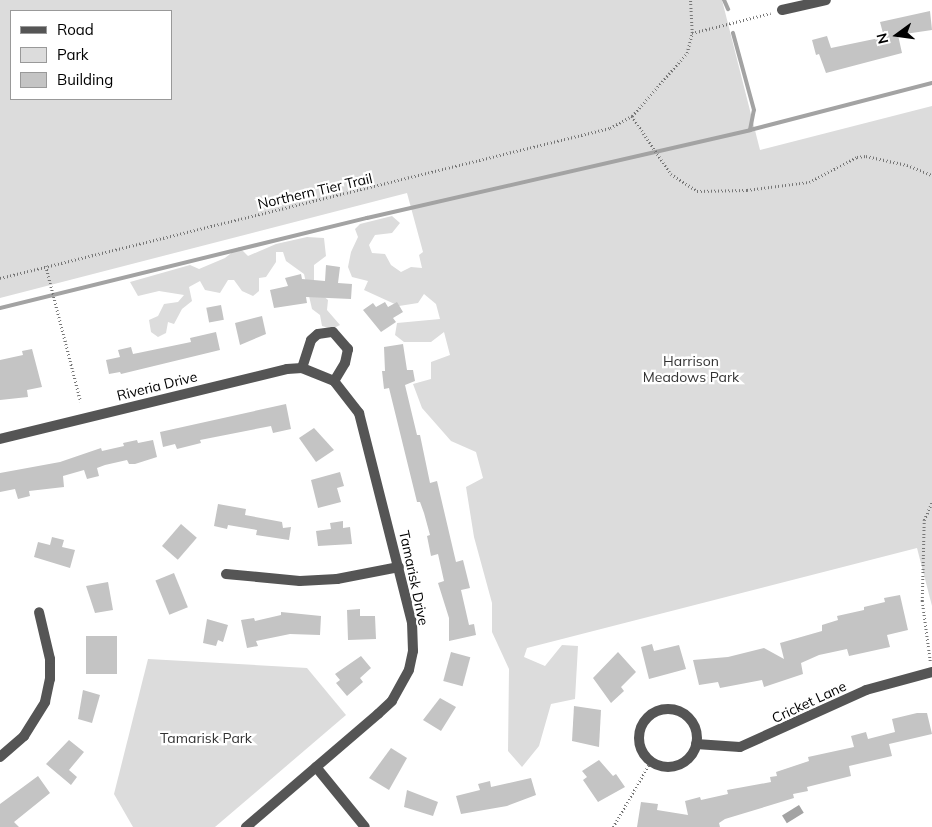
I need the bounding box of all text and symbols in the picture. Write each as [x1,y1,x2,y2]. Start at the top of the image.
legend [10,10,172,100]
north arrow [872,10,922,60]
text: Road [57,20,94,39]
text: N [872,31,892,46]
text: Park [57,45,89,64]
text: Building [57,70,113,89]
street label: Northern Tier Trail [256,170,374,212]
park label: Harrison Meadows Park [643,353,739,386]
street label: Riveria Drive [115,368,199,404]
street label: Tamarisk Drive [396,529,432,627]
street label: Cricket Lane [769,677,849,727]
park label: Tamarisk Park [160,730,252,746]

